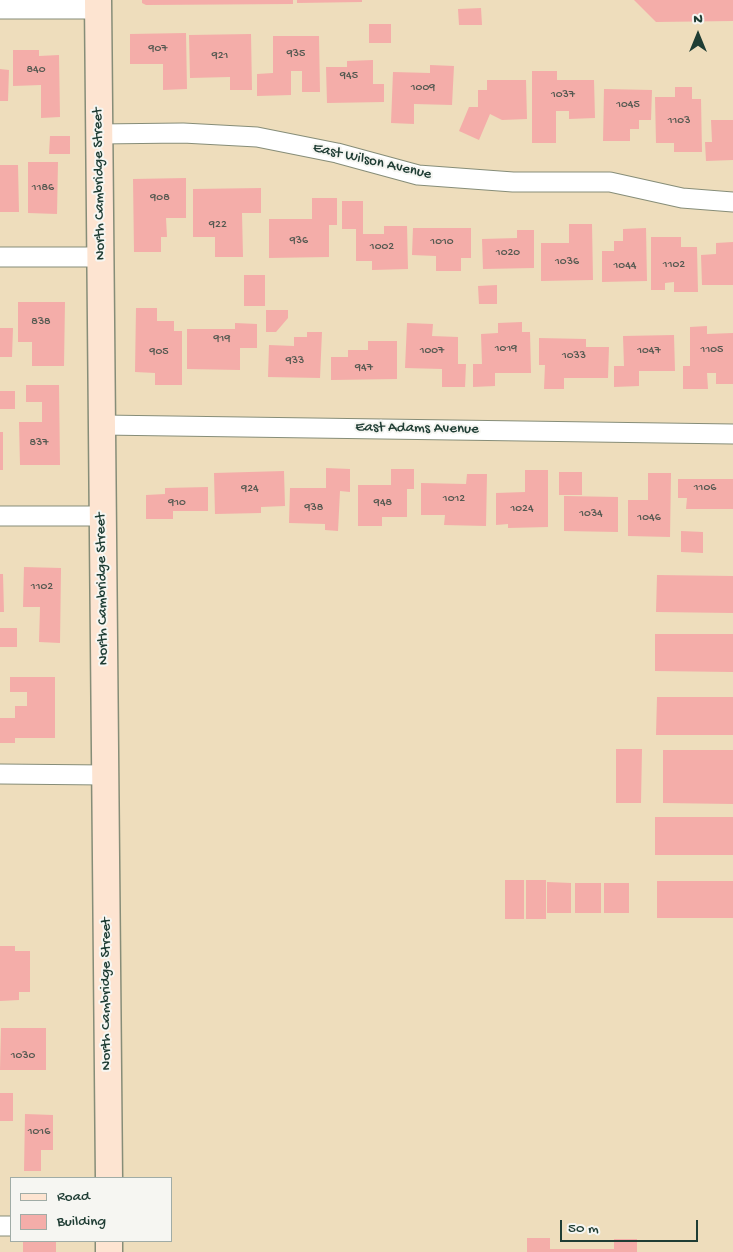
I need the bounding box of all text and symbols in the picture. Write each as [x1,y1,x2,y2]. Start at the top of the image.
north arrow [673,10,723,60]
text: N [693,11,703,28]
house number: 907 [148,42,168,56]
house number: 935 [287,47,305,61]
house number: 921 [212,49,228,63]
house number: 840 [26,63,46,77]
house number: 945 [340,69,358,83]
house number: 1009 [411,81,435,95]
house number: 1037 [551,88,575,102]
house number: 1045 [616,98,640,112]
street label: North Cambridge Street [90,107,110,261]
house number: 1103 [668,114,690,128]
street label: East Wilson Avenue [311,140,433,184]
house number: 1186 [32,181,54,195]
house number: 908 [150,191,170,205]
house number: 922 [209,218,227,232]
house number: 936 [290,234,308,248]
house number: 1010 [430,235,454,249]
house number: 1002 [370,240,394,254]
house number: 1020 [496,246,520,260]
house number: 1036 [555,255,579,269]
house number: 1102 [663,258,685,272]
house number: 1044 [613,259,637,273]
house number: 838 [31,315,51,329]
house number: 919 [214,332,230,346]
house number: 1019 [495,342,517,356]
house number: 1105 [701,343,723,357]
house number: 1007 [420,344,444,358]
house number: 1047 [637,344,661,358]
house number: 905 [149,345,169,359]
house number: 1033 [562,349,586,363]
house number: 933 [286,354,304,368]
house number: 947 [355,361,373,375]
street label: East Adams Avenue [355,419,479,439]
house number: 837 [29,436,49,450]
house number: 1106 [694,481,716,495]
house number: 924 [241,482,259,496]
house number: 1012 [443,492,465,506]
house number: 910 [168,496,186,510]
house number: 948 [374,496,392,510]
house number: 938 [305,501,323,515]
house number: 1024 [510,502,534,516]
house number: 1034 [579,507,603,521]
house number: 1046 [637,511,661,525]
street label: North Cambridge Street [93,512,113,666]
house number: 1102 [31,580,53,594]
street label: North Cambridge Street [98,918,116,1070]
house number: 1030 [11,1049,35,1063]
house number: 1016 [28,1125,50,1139]
legend [10,1177,172,1242]
text: Road [57,1188,90,1206]
scale bar [563,1210,700,1242]
text: Building [57,1213,106,1231]
text: 50 m [568,1220,599,1238]

